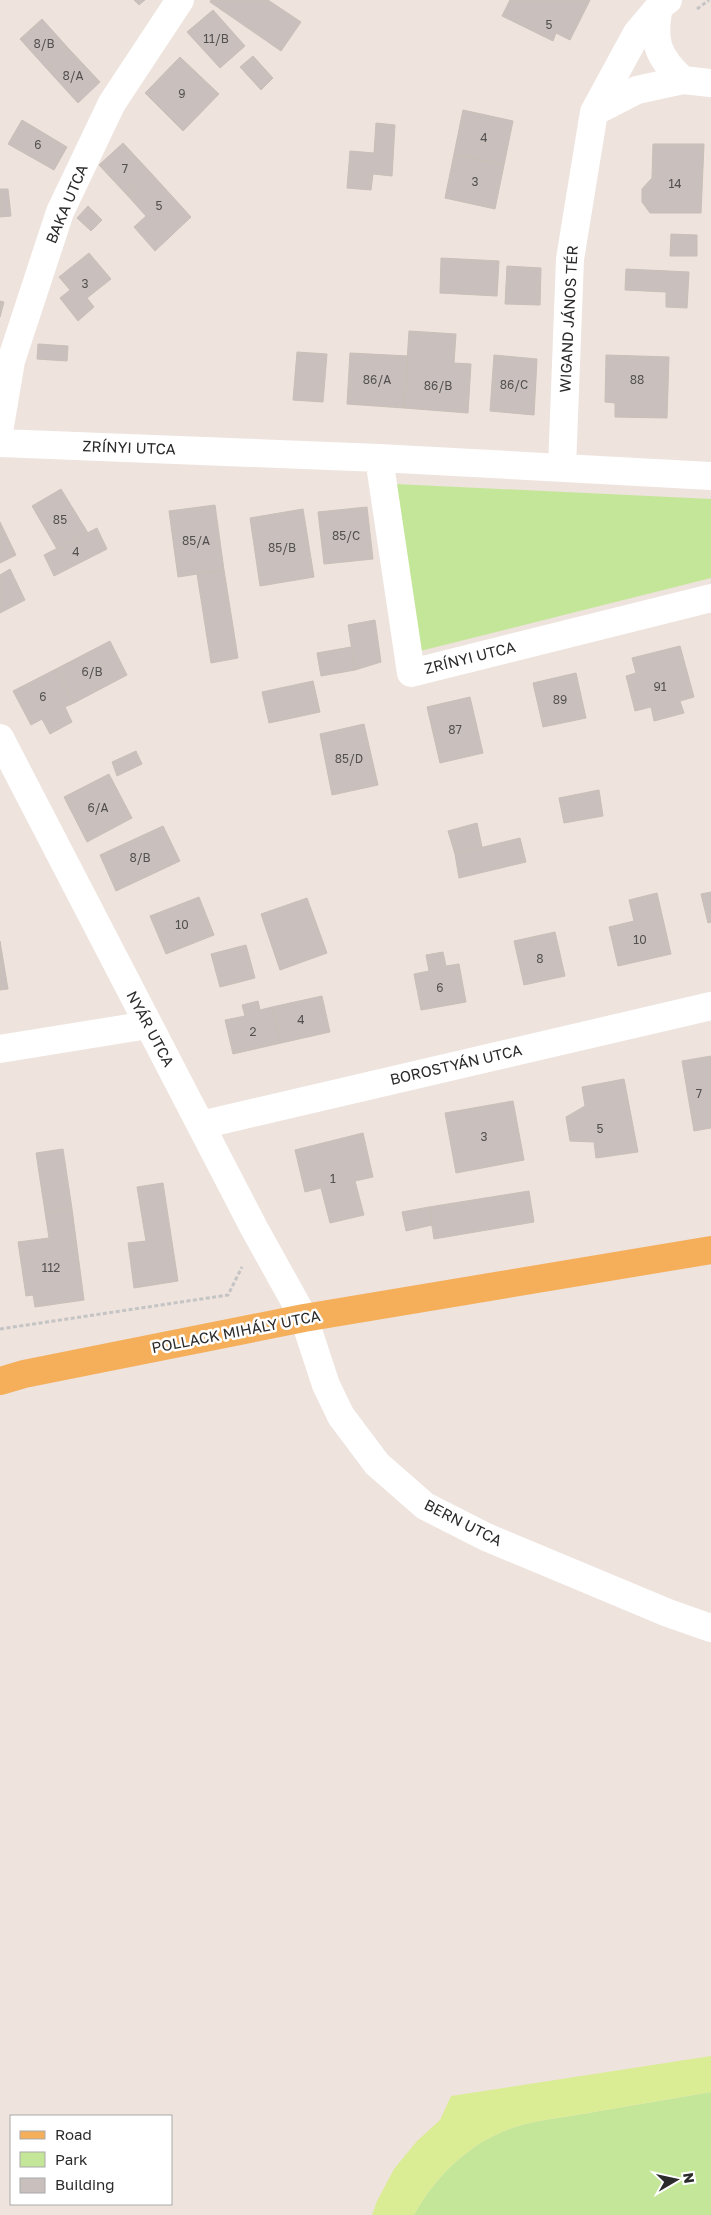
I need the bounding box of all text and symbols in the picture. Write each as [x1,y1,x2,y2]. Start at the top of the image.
house number: 5 [546,17,553,32]
house number: 11/B [203,31,229,46]
house number: 8/B [33,36,55,51]
house number: 8/A [62,68,84,83]
house number: 9 [178,86,186,101]
house number: 4 [480,130,488,145]
house number: 6 [34,137,42,152]
street label: BAKA UTCA [41,161,91,246]
house number: 7 [122,161,128,176]
house number: 3 [471,174,479,189]
house number: 14 [668,176,682,191]
house number: 5 [156,198,163,213]
street label: WIGAND JÁNOS TÉR [555,245,581,393]
house number: 3 [81,276,89,291]
house number: 86/A [363,372,391,387]
house number: 88 [630,372,644,387]
house number: 86/C [500,377,528,392]
house number: 86/B [424,378,452,393]
street label: ZRÍNYI UTCA [82,436,176,458]
house number: 85 [53,512,67,527]
house number: 85/C [332,528,360,543]
house number: 85/A [182,533,210,548]
house number: 85/B [268,540,296,555]
house number: 4 [72,544,80,559]
street label: ZRÍNYI UTCA [422,637,517,677]
house number: 6/B [81,664,103,679]
house number: 91 [653,679,667,694]
house number: 6 [39,689,47,704]
house number: 89 [553,692,567,707]
house number: 87 [448,722,462,737]
house number: 85/D [335,751,363,766]
house number: 6/A [87,800,109,815]
house number: 8/B [129,850,151,865]
house number: 10 [175,917,189,932]
house number: 10 [633,932,647,947]
house number: 8 [536,951,544,966]
house number: 6 [436,980,444,995]
street label: NYÁR UTCA [123,987,178,1070]
house number: 4 [297,1012,305,1027]
house number: 2 [250,1024,257,1039]
street label: BOROSTYÁN UTCA [388,1040,523,1088]
house number: 7 [696,1086,702,1101]
house number: 5 [597,1121,604,1136]
house number: 3 [480,1129,488,1144]
house number: 1 [330,1171,336,1186]
house number: 112 [42,1260,60,1275]
street label: POLLACK MIHÁLY UTCA [150,1306,322,1356]
street label: BERN UTCA [422,1495,505,1549]
legend [10,2115,172,2205]
text: Road [55,2125,92,2143]
text: Park [55,2150,88,2168]
north arrow [651,2155,701,2205]
text: N [680,2171,699,2184]
text: Building [55,2175,115,2193]

